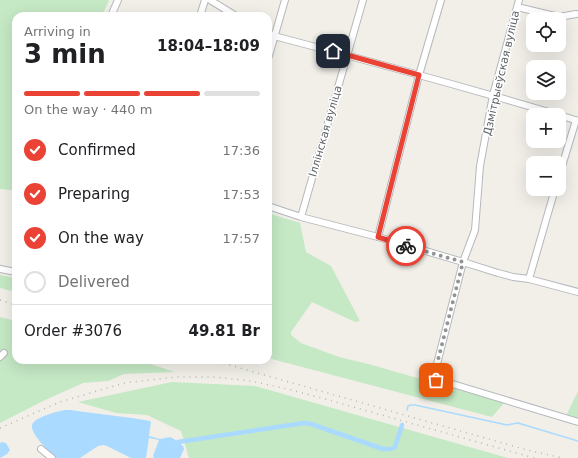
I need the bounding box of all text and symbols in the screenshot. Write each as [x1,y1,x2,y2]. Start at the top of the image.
street label: Дзмітрыеўская вуліца [481,9,522,137]
map controls [526,12,566,196]
button: locate [526,12,566,52]
text: Arriving in [24,24,91,39]
pin [316,34,350,68]
text: 18:04–18:09 [157,37,260,55]
text: 3 min [24,39,106,69]
icon: home [322,40,344,62]
button: layers [526,60,566,100]
street label: Іллінская вуліца [306,84,345,178]
text: On the way · 440 m [24,102,152,117]
button: + [526,108,566,148]
icon: check [24,139,46,161]
text: Confirmed [58,141,136,159]
text: 17:36 [223,143,260,158]
button: − [526,156,566,196]
icon: check [24,183,46,205]
text: Preparing [58,185,130,203]
text: 17:53 [223,187,260,202]
courier [386,226,426,266]
icon: check [24,227,46,249]
text: On the way [58,229,144,247]
text: 17:57 [223,231,260,246]
icon: bike [395,235,417,257]
text: Delivered [58,273,130,291]
text: Order #3076 [24,322,122,340]
text: 49.81 Br [189,322,260,340]
pin [419,363,453,397]
icon: bag [425,369,447,391]

